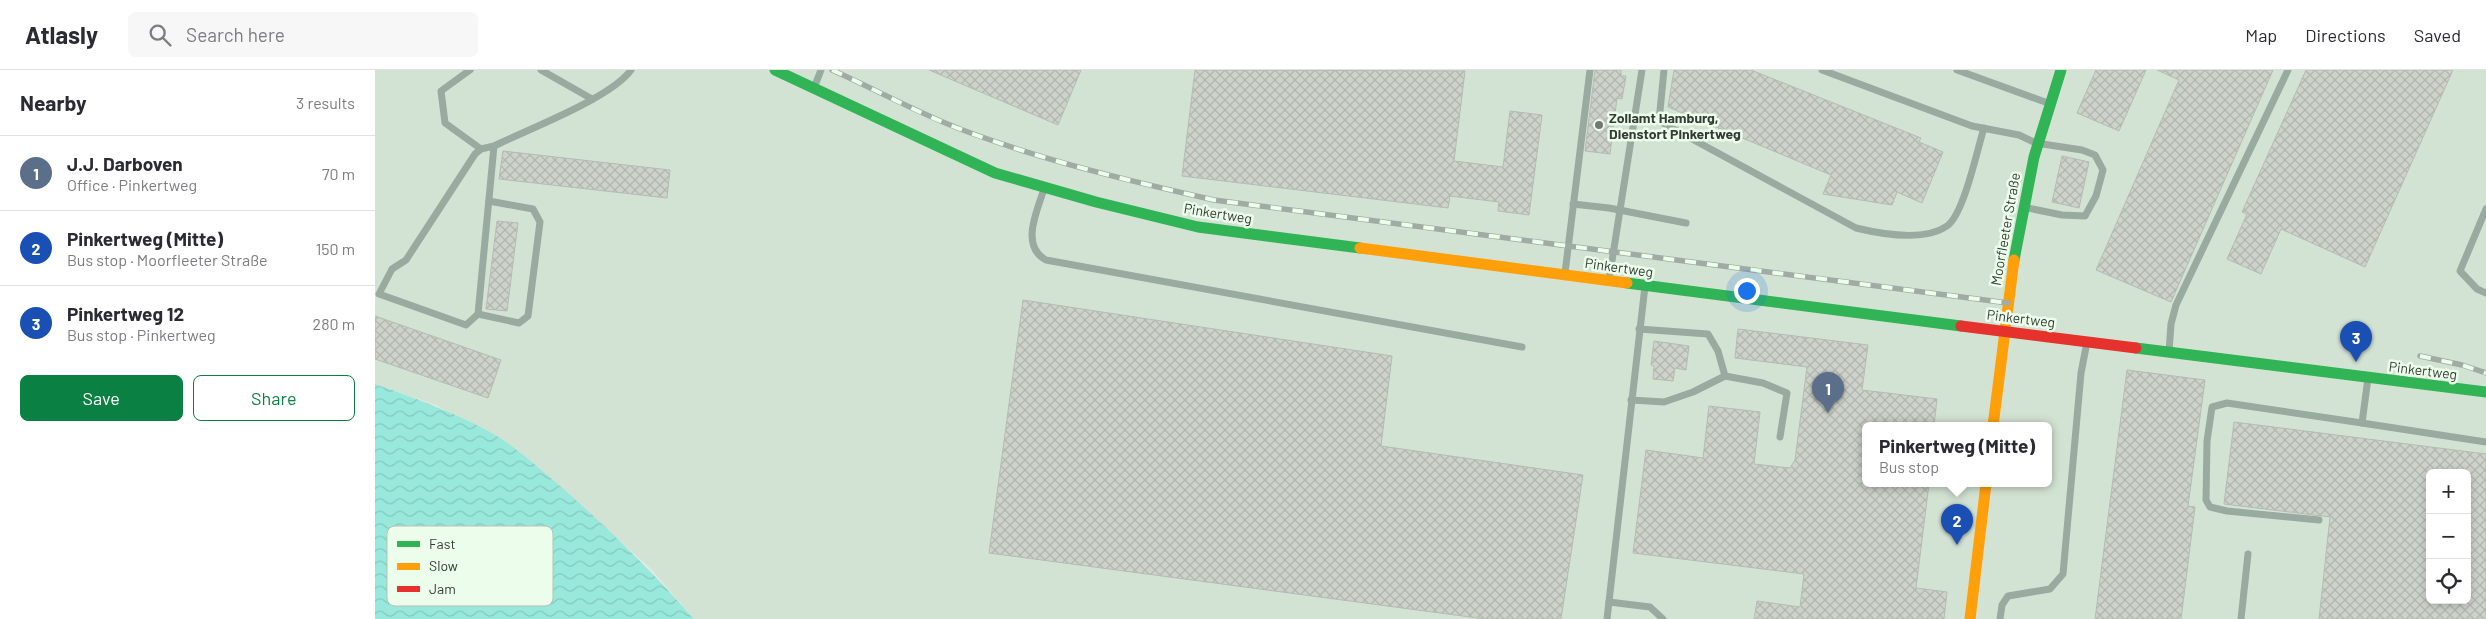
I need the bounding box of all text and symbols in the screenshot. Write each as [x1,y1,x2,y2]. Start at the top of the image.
search box [128,12,478,57]
text: Atlasly [25,20,98,49]
icon: search [146,21,174,49]
text: Search here [186,23,285,46]
text: Map [2245,24,2277,46]
text: Directions [2305,24,2386,46]
text: Saved [2414,24,2461,46]
text: Nearby [20,90,86,115]
text: 3 results [296,93,355,112]
place label: Zollamt Hamburg, Dienstort Pinkertweg [1609,109,1741,142]
marker: Zollamt Hamburg, Dienstort Pinkertweg [1593,119,1605,131]
text: J.J. Darboven [67,152,183,175]
text: 1 [33,164,39,183]
text: 70 m [322,164,355,183]
street label: Moorfleeter Straße [1987,171,2023,287]
text: Office · Pinkertweg [67,175,197,194]
street label: Pinkertweg [1183,199,1253,227]
text: Pinkertweg (Mitte) [67,227,223,250]
text: 2 [32,239,40,258]
text: 150 m [316,239,355,258]
text: Bus stop · Moorfleeter Straße [67,250,268,269]
street label: Pinkertweg [1584,254,1654,280]
your location [1734,278,1760,304]
text: Pinkertweg 12 [67,302,184,325]
street label: Pinkertweg [1986,305,2056,331]
text: 3 [32,314,40,333]
text: 280 m [313,314,355,333]
pin: 3 [2340,321,2372,362]
text: Bus stop · Pinkertweg [67,325,215,344]
street label: Pinkertweg [2388,357,2458,383]
pin: 1 [1812,372,1844,413]
button: Save [20,375,183,421]
button: Share [193,375,355,421]
popup [1862,422,2052,487]
text: Pinkertweg (Mitte) [1879,434,2035,457]
text: Bus stop [1879,457,1939,476]
map controls [2426,469,2471,604]
button: + [2426,469,2471,514]
pin: 2 [1941,504,1973,545]
button: − [2426,514,2471,559]
legend [387,526,553,606]
text: Fast [429,535,455,552]
text: Slow [429,557,458,574]
button: locate [2426,559,2471,604]
text: Jam [429,580,456,597]

